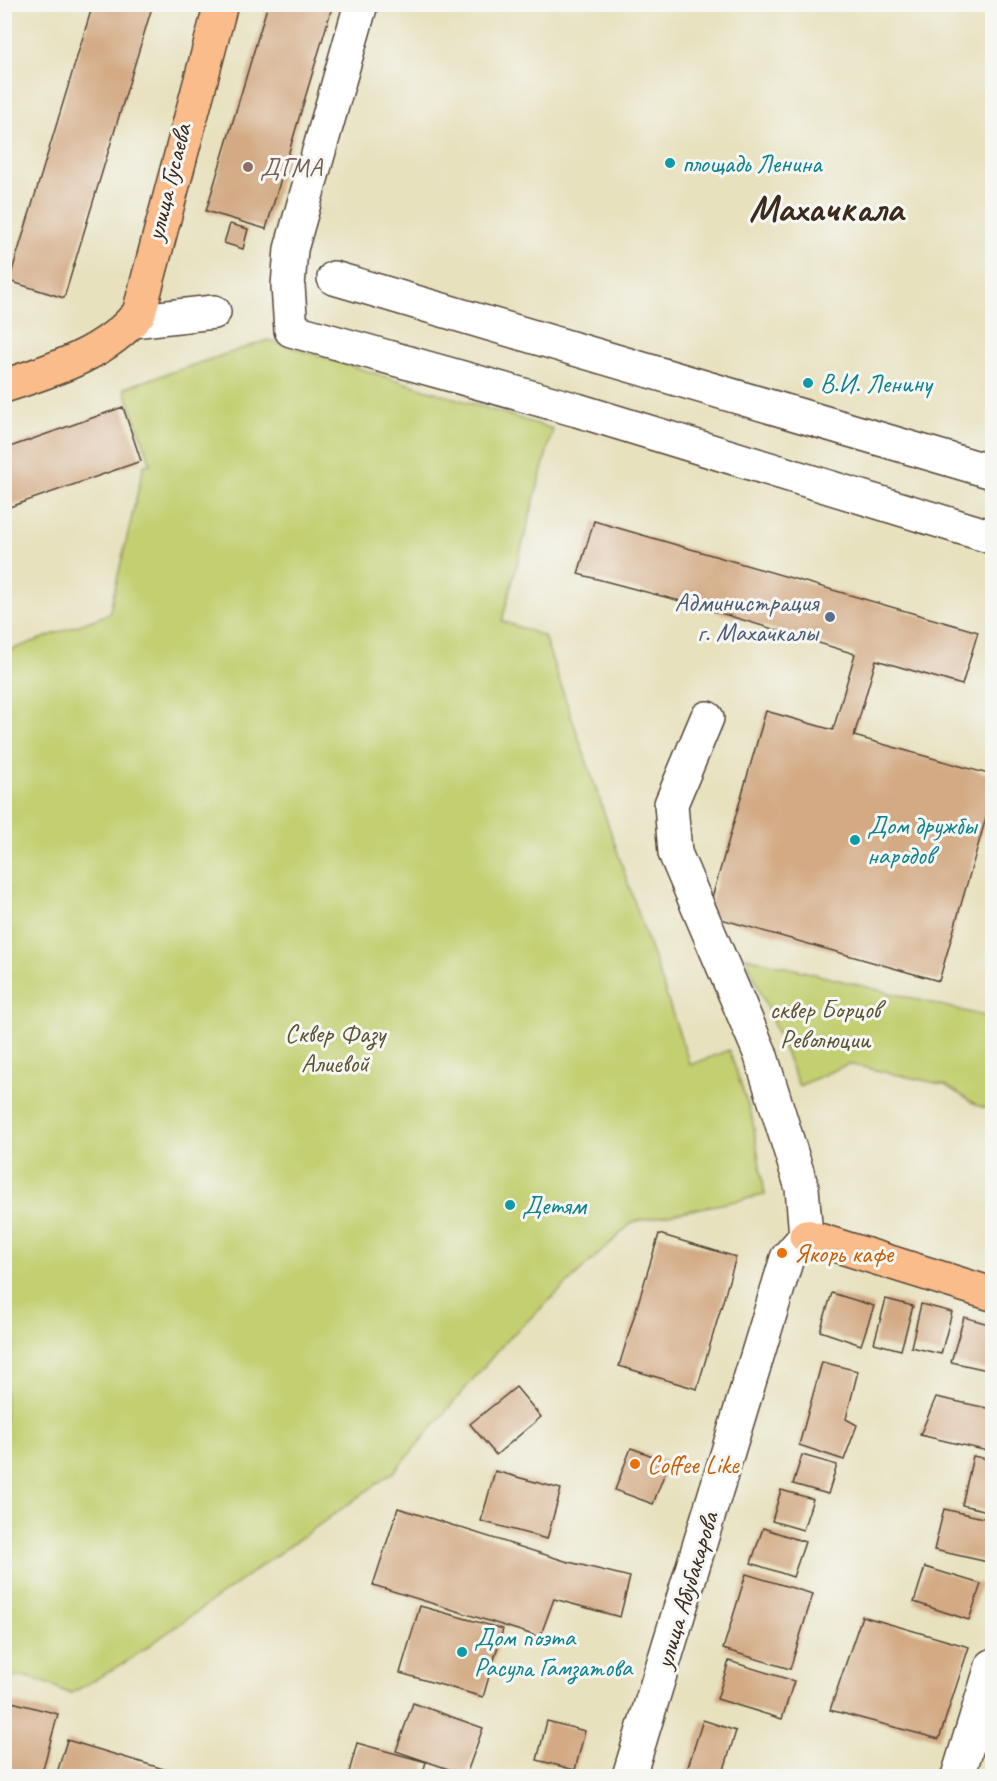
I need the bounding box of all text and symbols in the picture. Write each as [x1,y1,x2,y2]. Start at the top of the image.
street label: улица Гусаева [138,119,199,246]
place label: площадь Ленина [682,147,823,180]
place label: ДГМА [260,151,324,184]
marker: площадь Ленина [663,156,677,170]
marker: ДГМА [241,160,255,174]
district label: Махачкала [749,185,906,232]
place label: В.И. Ленину [820,367,934,400]
marker: В.И. Ленину [801,376,815,390]
place label: Администрация г. Махачкалы [675,586,820,649]
marker: Администрация г. Махачкалы [823,610,837,624]
place label: Дом дружбы народов [867,809,979,872]
marker: Дом дружбы народов [848,833,862,847]
park label: сквер Борцов Революции [770,993,887,1056]
park label: Сквер Фазу Алиевой [285,1017,387,1080]
place label: Детям [522,1189,588,1222]
marker: Детям [503,1198,517,1212]
place label: Якорь кафе [794,1237,895,1270]
marker: Якорь кафе [775,1246,789,1260]
place label: Coffee Like [647,1448,740,1481]
marker: Coffee Like [628,1457,642,1471]
street label: улица Абубакарова [646,1507,726,1674]
place label: Дом поэта Расула Гамзатова [474,1621,634,1685]
marker: Дом поэта Расула Гамзатова [455,1645,469,1659]

